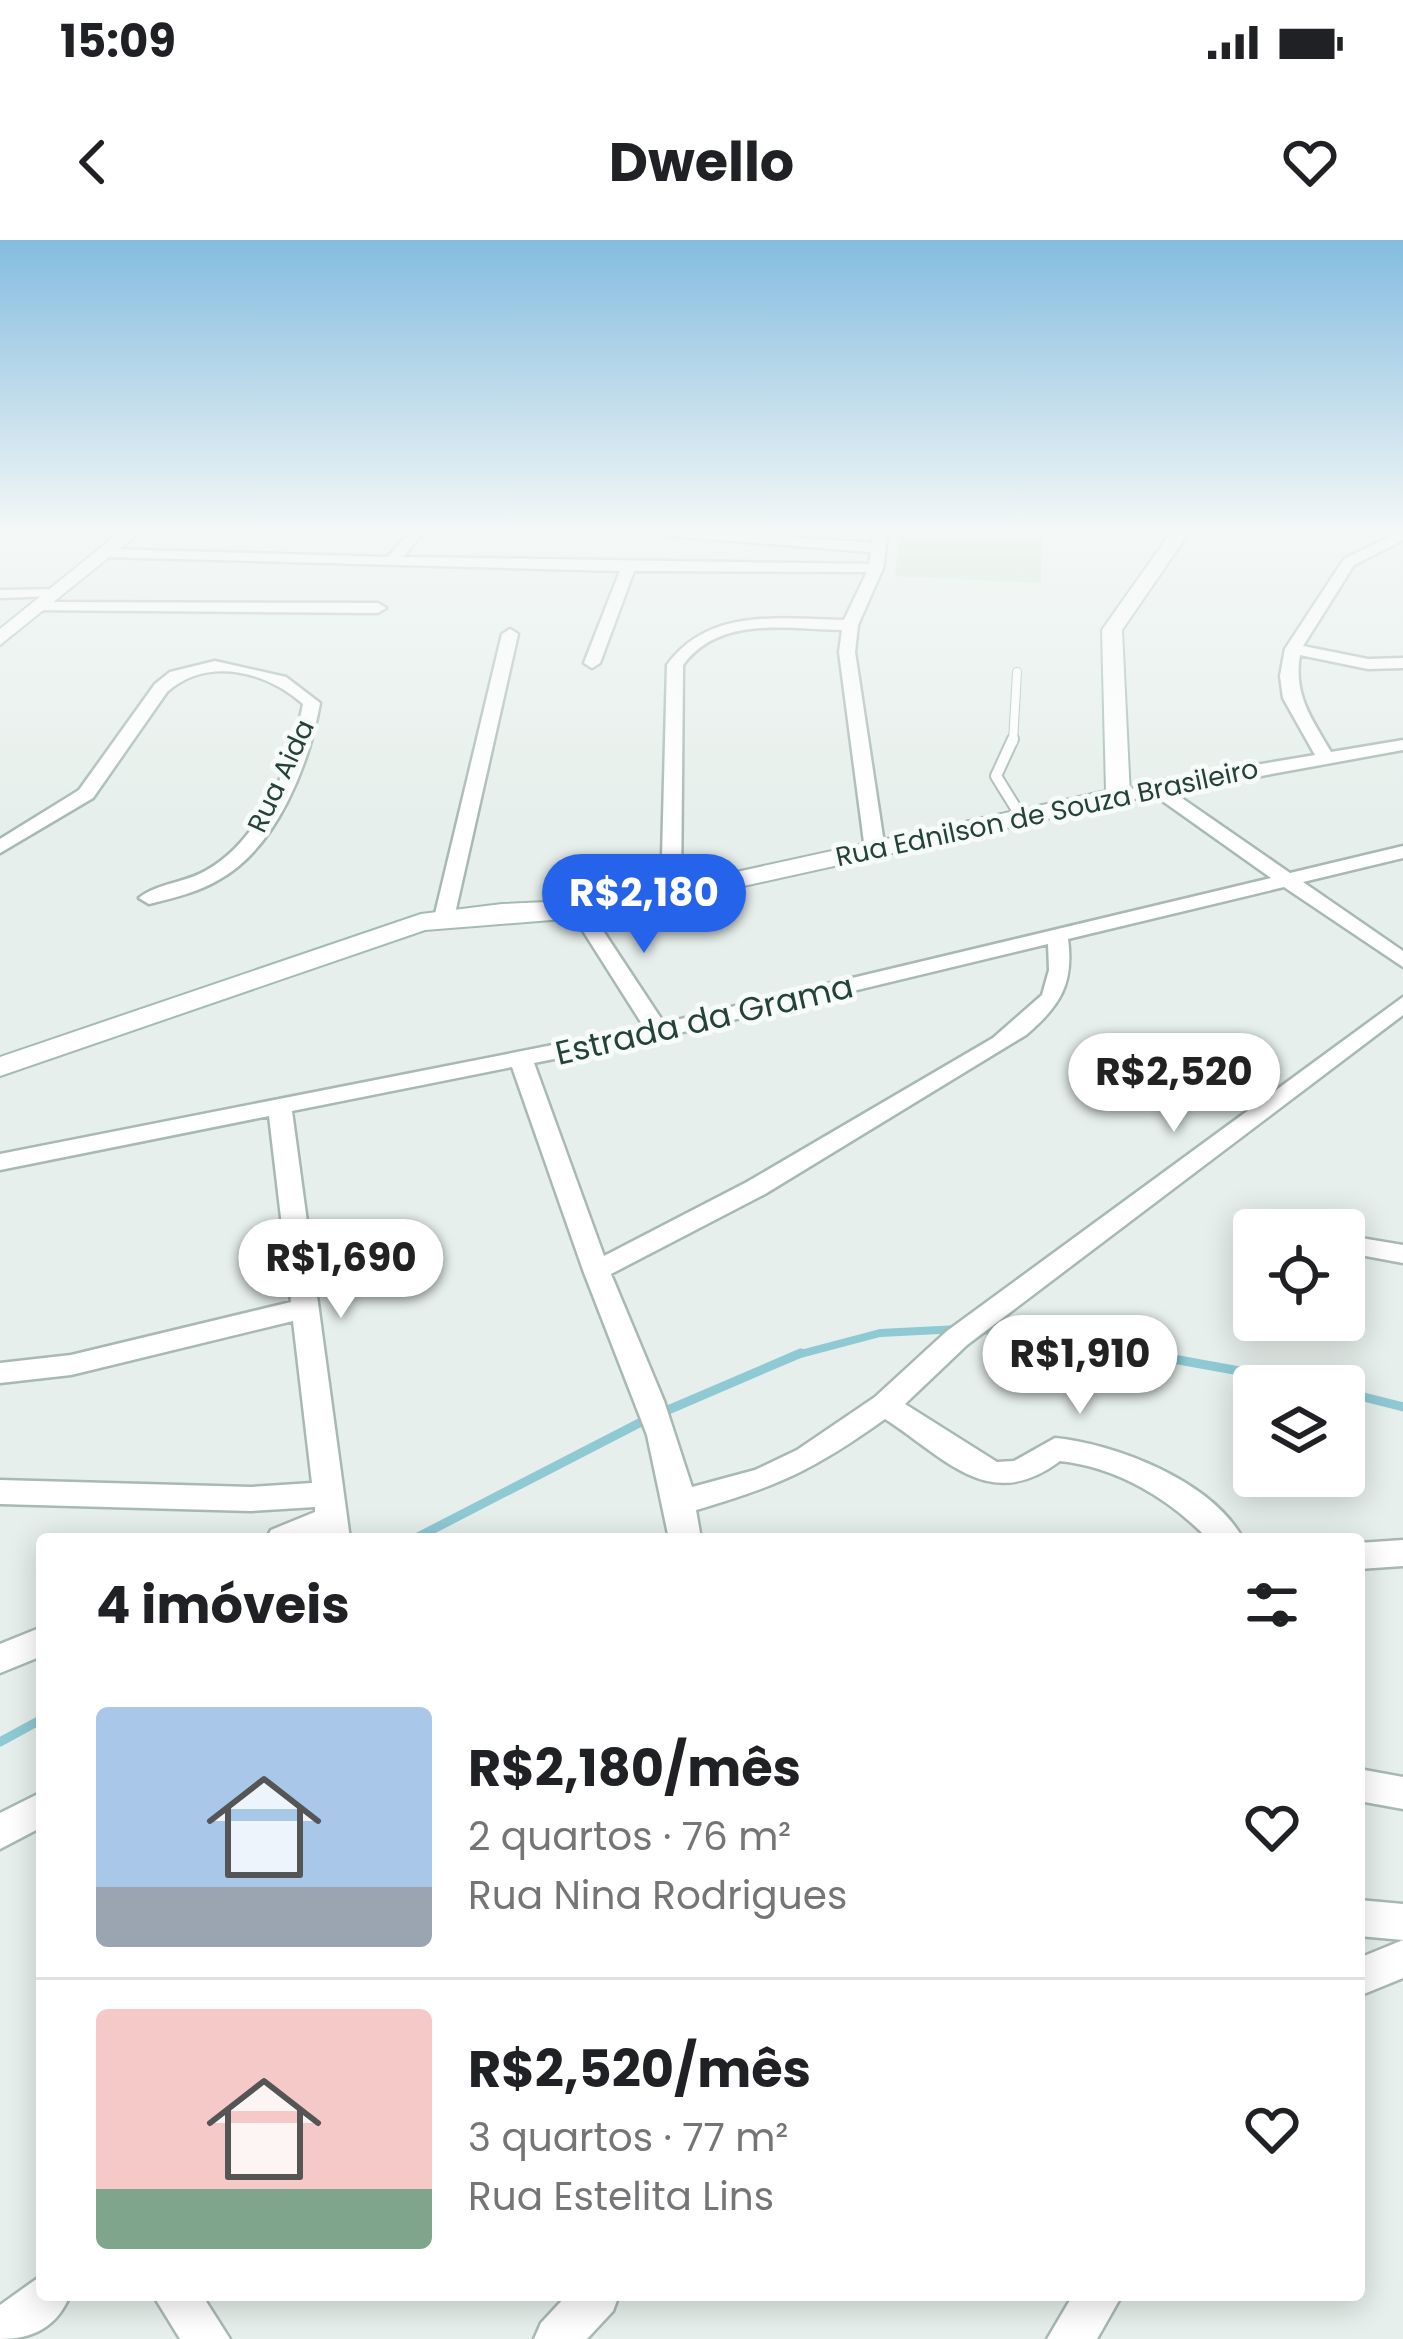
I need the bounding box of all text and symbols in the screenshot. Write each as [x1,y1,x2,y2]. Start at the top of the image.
text: 15:09 [60,10,176,73]
text: Dwello [609,124,794,200]
icon: back [60,129,126,195]
icon: heart [1277,129,1343,195]
street label: Rua Aida [238,713,323,838]
street label: Rua Ednilson de Souza Brasileiro [832,750,1262,875]
pin: R$2,180 [533,854,755,956]
text: R$2,180 [569,865,719,920]
street label: Estrada da Grama [551,962,858,1077]
pin: R$2,520 [1063,1033,1285,1135]
text: R$2,520 [1095,1044,1253,1099]
map controls [1233,1209,1365,1497]
button: locate [1233,1209,1365,1341]
pin: R$1,690 [230,1219,452,1321]
text: R$1,690 [265,1230,417,1285]
pin: R$1,910 [969,1315,1191,1417]
text: R$1,910 [1009,1326,1151,1381]
button: layers [1233,1365,1365,1497]
text: 4 imóveis [96,1569,350,1641]
icon: filters [1239,1572,1305,1638]
text: R$2,180/mês [468,1732,801,1804]
icon: home [192,1755,336,1899]
icon: heart [1239,1794,1305,1860]
text: 2 quartos · 76 m² [468,1809,791,1864]
text: Rua Nina Rodrigues [468,1868,847,1923]
text: R$2,520/mês [468,2033,811,2105]
icon: home [192,2057,336,2201]
icon: heart [1239,2096,1305,2162]
text: 3 quartos · 77 m² [468,2110,788,2165]
text: Rua Estelita Lins [468,2169,774,2224]

